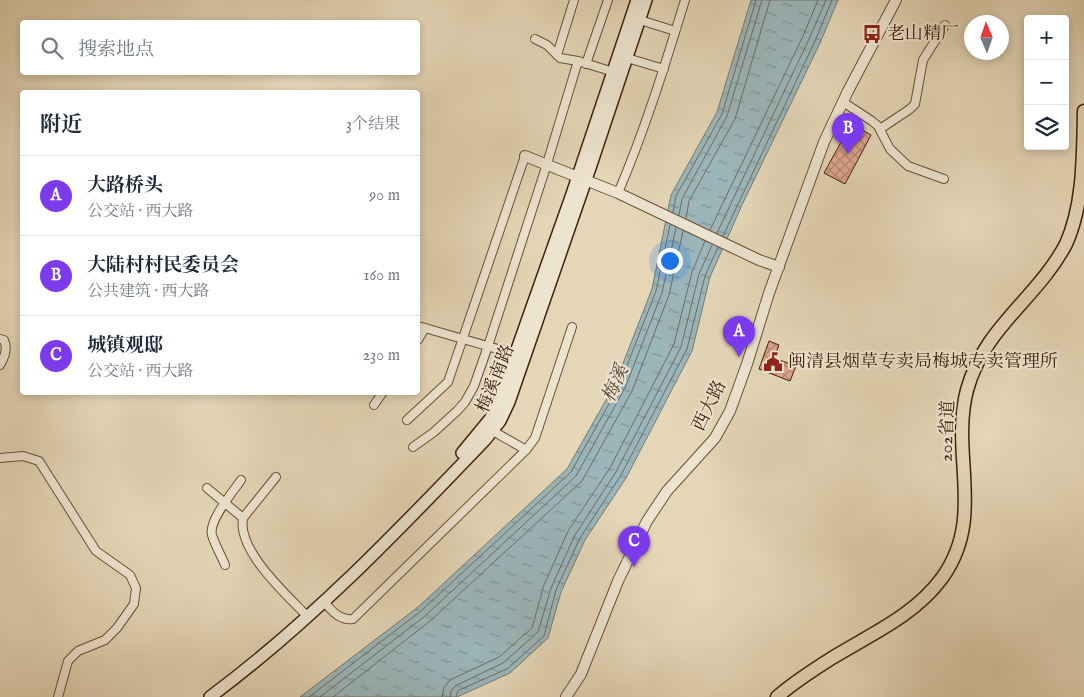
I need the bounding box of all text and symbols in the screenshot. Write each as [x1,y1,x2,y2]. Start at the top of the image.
north arrow [964,15,1009,60]
map controls [1024,15,1069,150]
button: + [1024,15,1069,60]
search box [20,20,420,75]
bus stop icon: 老山精厂 [861,23,883,45]
place label: 老山精厂 [887,23,959,46]
icon: search [38,34,66,62]
text: 搜索地点 [78,38,154,62]
button: − [1024,60,1069,105]
button: layers [1024,105,1069,150]
text: 附近 [40,112,82,139]
pin: B [832,113,864,154]
text: 3个结果 [346,115,400,135]
text: 大路桥头 [87,174,163,198]
text: A [51,186,61,206]
text: 90 m [369,186,400,206]
text: 公交站 · 西大路 [87,202,194,222]
your location [657,248,683,274]
text: 大陆村村民委员会 [87,254,239,278]
text: B [51,266,61,286]
text: 160 m [364,266,400,286]
text: 公共建筑 · 西大路 [87,282,210,302]
pin: A [723,316,755,357]
text: 城镇观邸 [87,334,163,358]
street label: 梅溪南路 [472,341,520,417]
text: C [50,346,62,366]
text: 230 m [363,346,400,366]
public building icon: 闽清县烟草专卖局梅城专卖管理所 [762,351,784,373]
place label: 闽清县烟草专卖局梅城专卖管理所 [788,351,1058,374]
water label: 梅溪 [597,360,636,406]
text: 公交站 · 西大路 [87,362,194,382]
street label: 西大路 [688,377,732,435]
street label: 202省道 [935,400,961,462]
pin: C [618,526,650,567]

